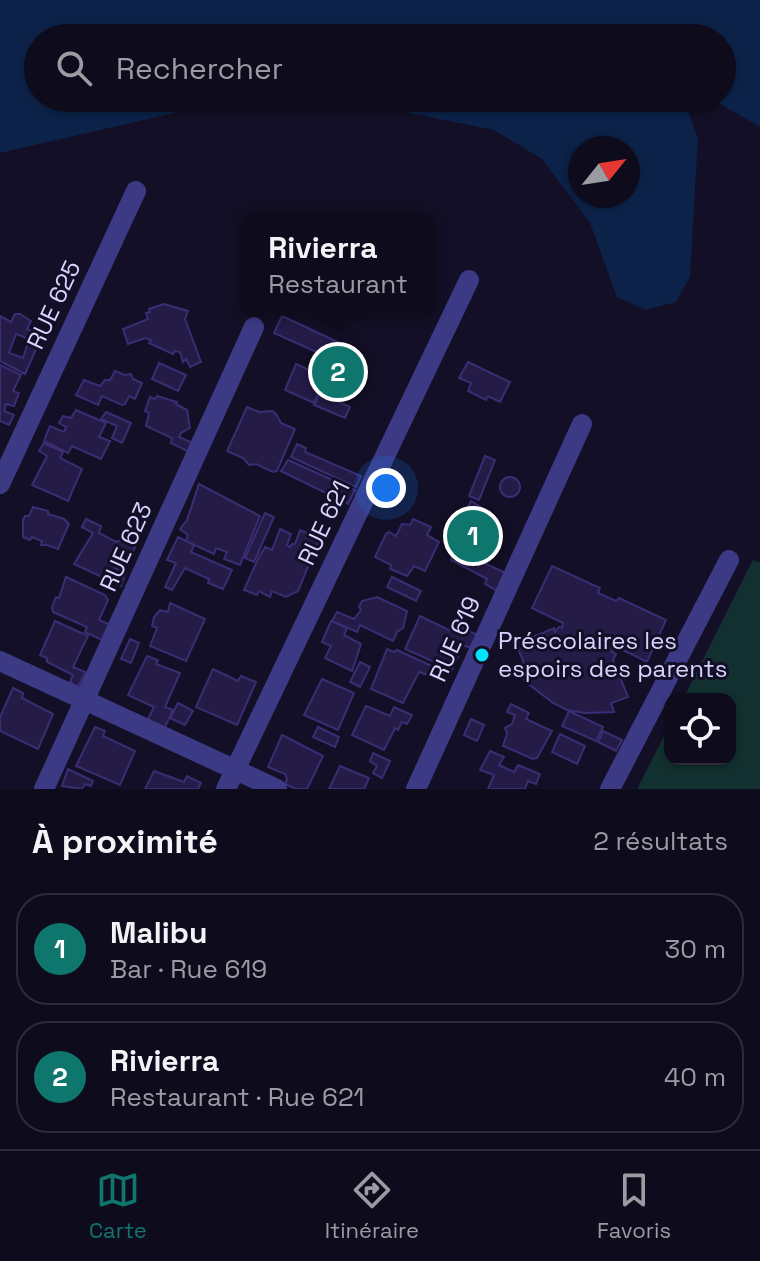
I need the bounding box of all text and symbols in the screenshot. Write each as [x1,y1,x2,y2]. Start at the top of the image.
search box [24,24,736,112]
icon: search [52,46,96,90]
text: Rechercher [116,49,283,88]
north arrow [568,136,640,208]
popup [240,212,436,316]
text: Rivierra [268,228,378,267]
street label: RUE 625 [20,256,88,354]
text: Restaurant [268,267,408,301]
pin: 2 [312,342,364,402]
your location [366,468,406,508]
street label: RUE 621 [291,475,357,570]
street label: RUE 623 [92,497,159,596]
pin: 1 [447,506,499,566]
street label: RUE 619 [422,591,487,686]
place label: Préscolaires les espoirs des parents [498,625,727,684]
marker: Préscolaires les espoirs des parents [473,646,491,664]
map controls [664,693,736,765]
button: locate [664,693,736,765]
text: À proximité [32,820,218,863]
text: 2 résultats [593,824,728,858]
text: Malibu [110,913,207,952]
text: 1 [54,932,66,966]
text: 30 m [665,932,726,966]
text: Bar · Rue 619 [110,952,267,986]
text: Rivierra [110,1041,219,1080]
text: 2 [52,1060,68,1094]
text: 40 m [664,1060,726,1094]
text: Restaurant · Rue 621 [110,1080,364,1114]
tab: Carte [89,1168,147,1244]
tab: Itinéraire [325,1168,419,1244]
tab: Favoris [597,1168,671,1244]

